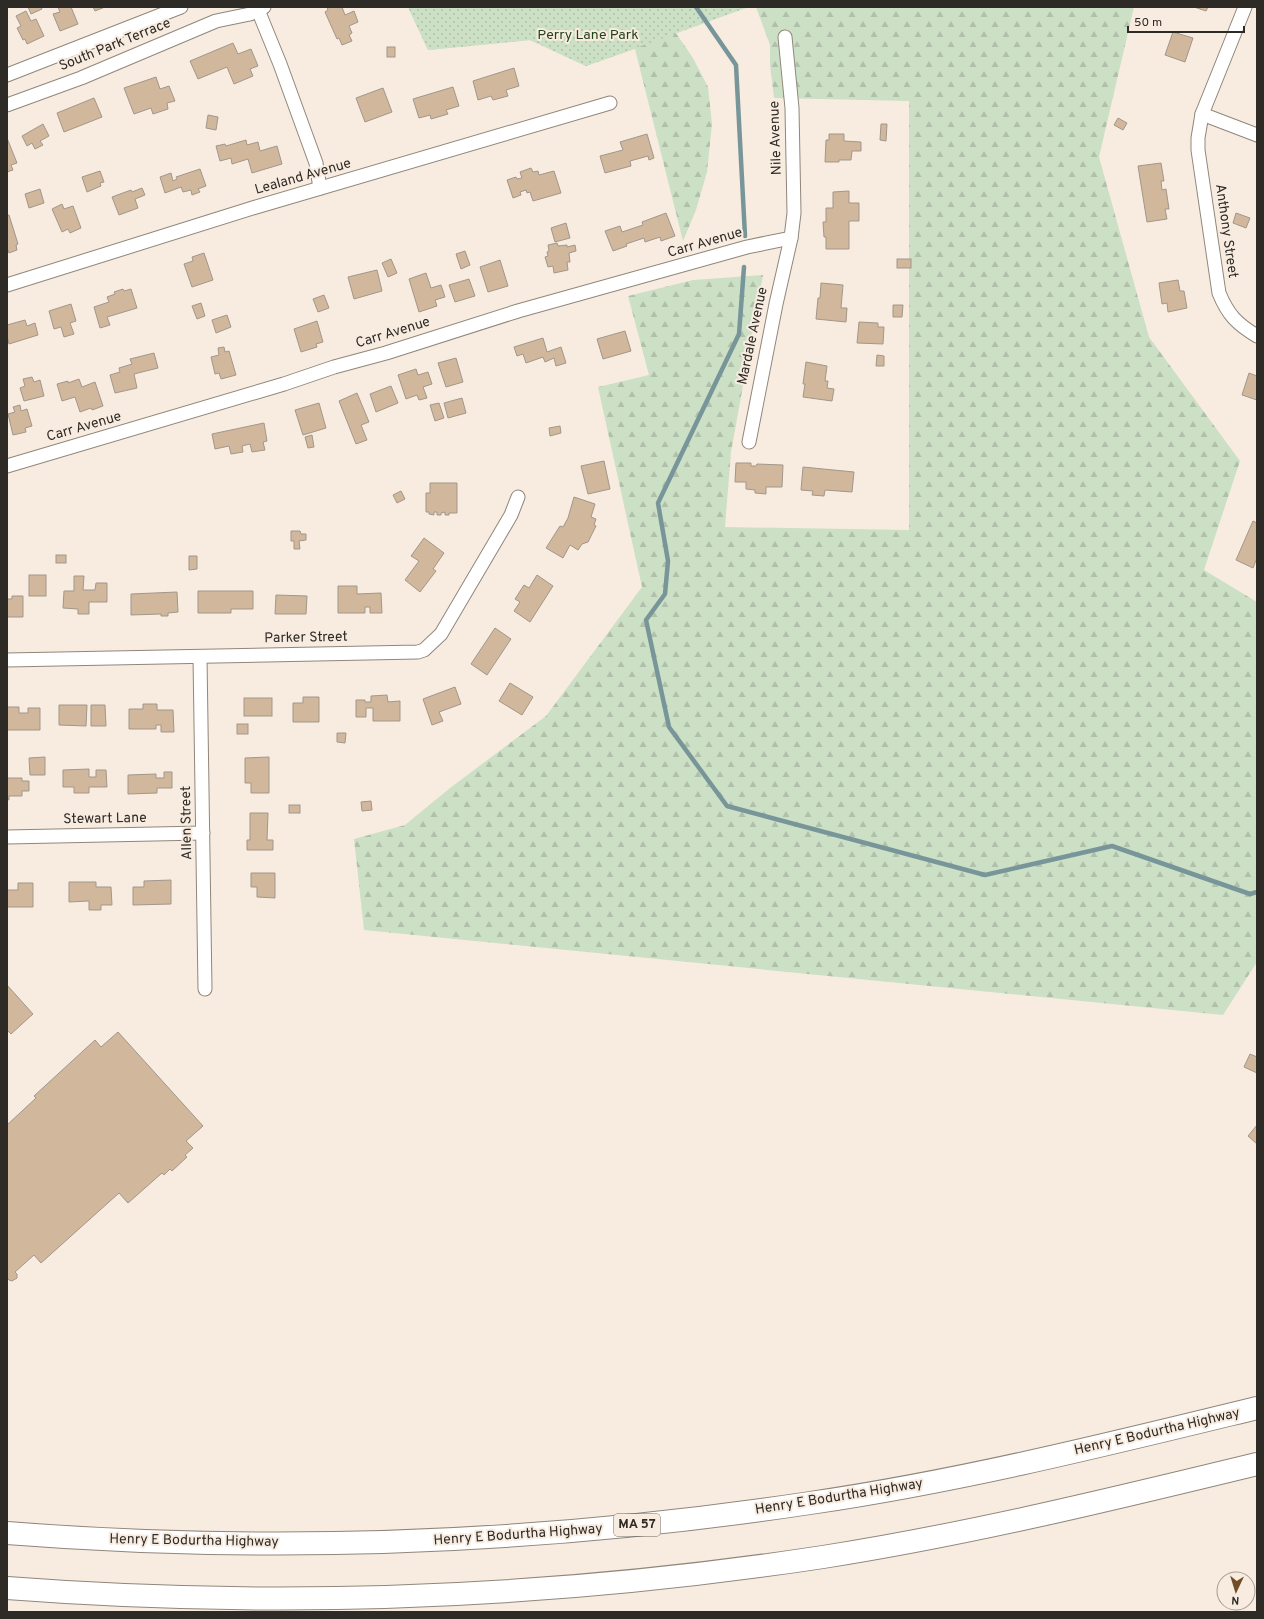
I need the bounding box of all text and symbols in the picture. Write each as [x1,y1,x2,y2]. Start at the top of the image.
scale bar [1128,8,1244,34]
street label: South Park Terrace [57,15,173,75]
text: 50 m [1134,15,1162,31]
park label: Perry Lane Park [537,27,639,44]
street label: Nile Avenue [766,101,786,175]
street label: Lealand Avenue [253,155,353,199]
street label: Anthony Street [1211,183,1241,279]
street label: Carr Avenue [666,224,744,262]
street label: Mardale Avenue [734,286,772,386]
street label: Carr Avenue [354,314,432,352]
street label: Carr Avenue [45,408,123,446]
street label: Parker Street [264,629,348,647]
street label: Allen Street [178,786,196,860]
street label: Stewart Lane [63,810,147,828]
street label: Henry E Bodurtha Highway [1072,1405,1242,1459]
street label: Henry E Bodurtha Highway [754,1475,924,1519]
road number: MA 57 [614,1514,660,1536]
street label: Henry E Bodurtha Highway [433,1521,603,1549]
street label: Henry E Bodurtha Highway [109,1531,279,1551]
north arrow [1216,1571,1256,1611]
text: N [1231,1593,1240,1607]

